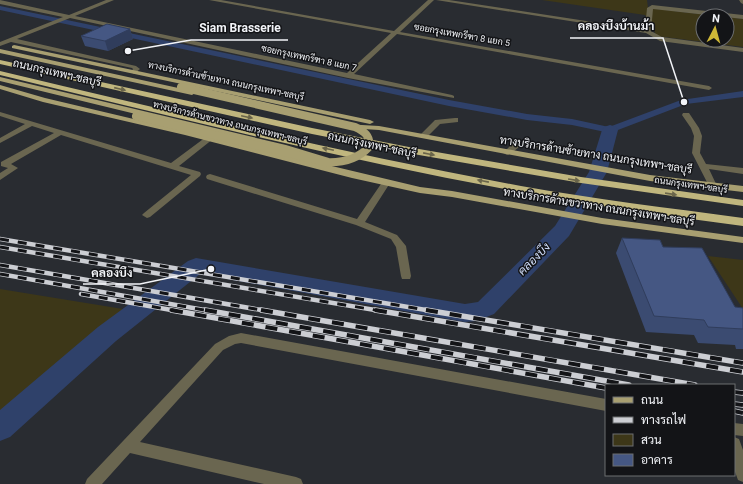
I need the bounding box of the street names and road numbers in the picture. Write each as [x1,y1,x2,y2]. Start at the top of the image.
street label: ซอยกรุงเทพกรีฑา 8 แยก 5 [413,21,511,49]
street label: ซอยกรุงเทพกรีฑา 8 แยก 7 [260,42,358,74]
street label: ถนนกรุงเทพฯ-ชลบุรี [11,55,103,91]
street label: ทางบริการด้านซ้ายทาง ถนนกรุงเทพฯ-ชลบุรี [147,59,306,104]
street label: ทางบริการด้านขวาทาง ถนนกรุงเทพฯ-ชลบุรี [152,98,309,148]
street label: ถนนกรุงเทพฯ-ชลบุรี [326,127,418,163]
street label: ทางบริการด้านซ้ายทาง ถนนกรุงเทพฯ-ชลบุรี [499,131,693,179]
street label: ถนนกรุงเทพฯ-ชลบุรี [654,174,729,196]
street label: ทางบริการด้านขวาทาง ถนนกรุงเทพฯ-ชลบุรี [502,183,696,231]

